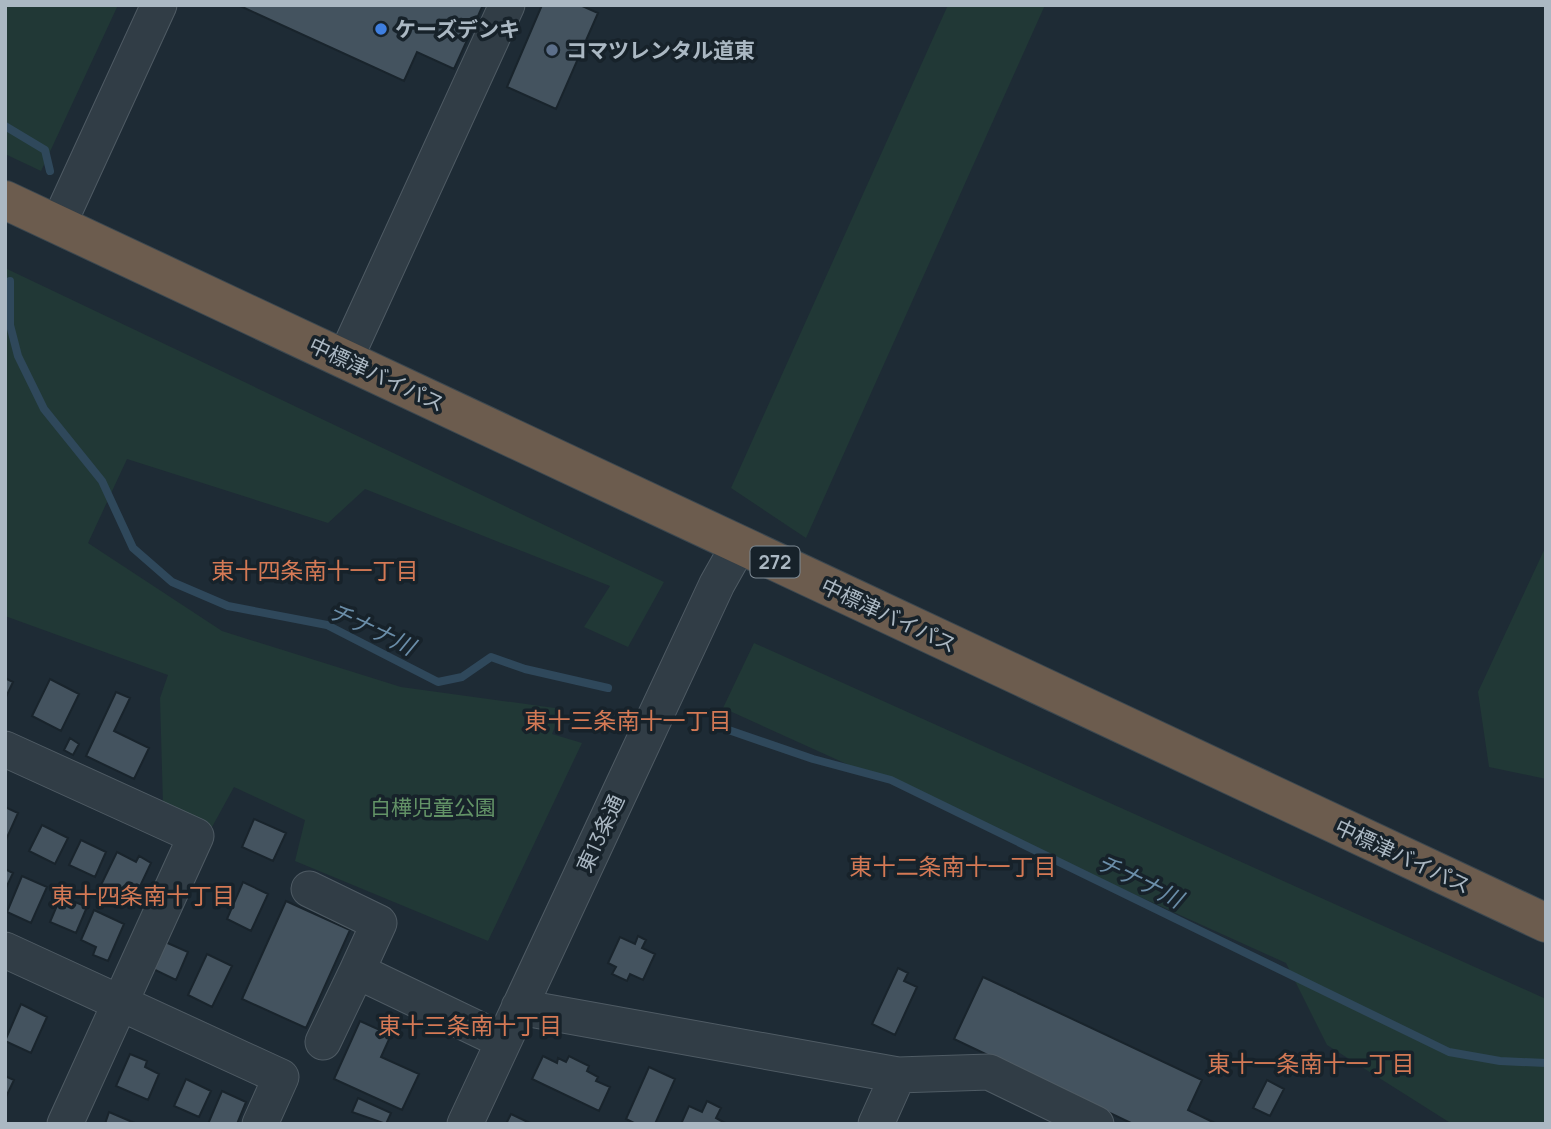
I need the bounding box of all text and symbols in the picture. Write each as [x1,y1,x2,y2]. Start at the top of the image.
place label: ケーズデンキ [395,15,520,43]
marker: ケーズデンキ [373,21,389,37]
place label: コマツレンタル道東 [566,36,755,64]
marker: コマツレンタル道東 [544,42,560,58]
street label: 中標津バイパス [305,330,449,418]
road number: 272 [750,547,800,578]
district label: 東十四条南十一丁目 [212,554,419,586]
street label: 中標津バイパス [817,571,961,659]
water label: チナナ川 [324,594,423,663]
district label: 東十三条南十一丁目 [525,704,732,736]
street label: 東13条通 [570,790,630,876]
park label: 白樺児童公園 [370,793,496,821]
street label: 中標津バイパス [1331,812,1475,900]
water label: チナナ川 [1092,845,1191,916]
district label: 東十二条南十一丁目 [850,850,1057,882]
district label: 東十四条南十丁目 [51,879,235,911]
district label: 東十三条南十丁目 [378,1009,562,1041]
district label: 東十一条南十一丁目 [1208,1047,1415,1079]

